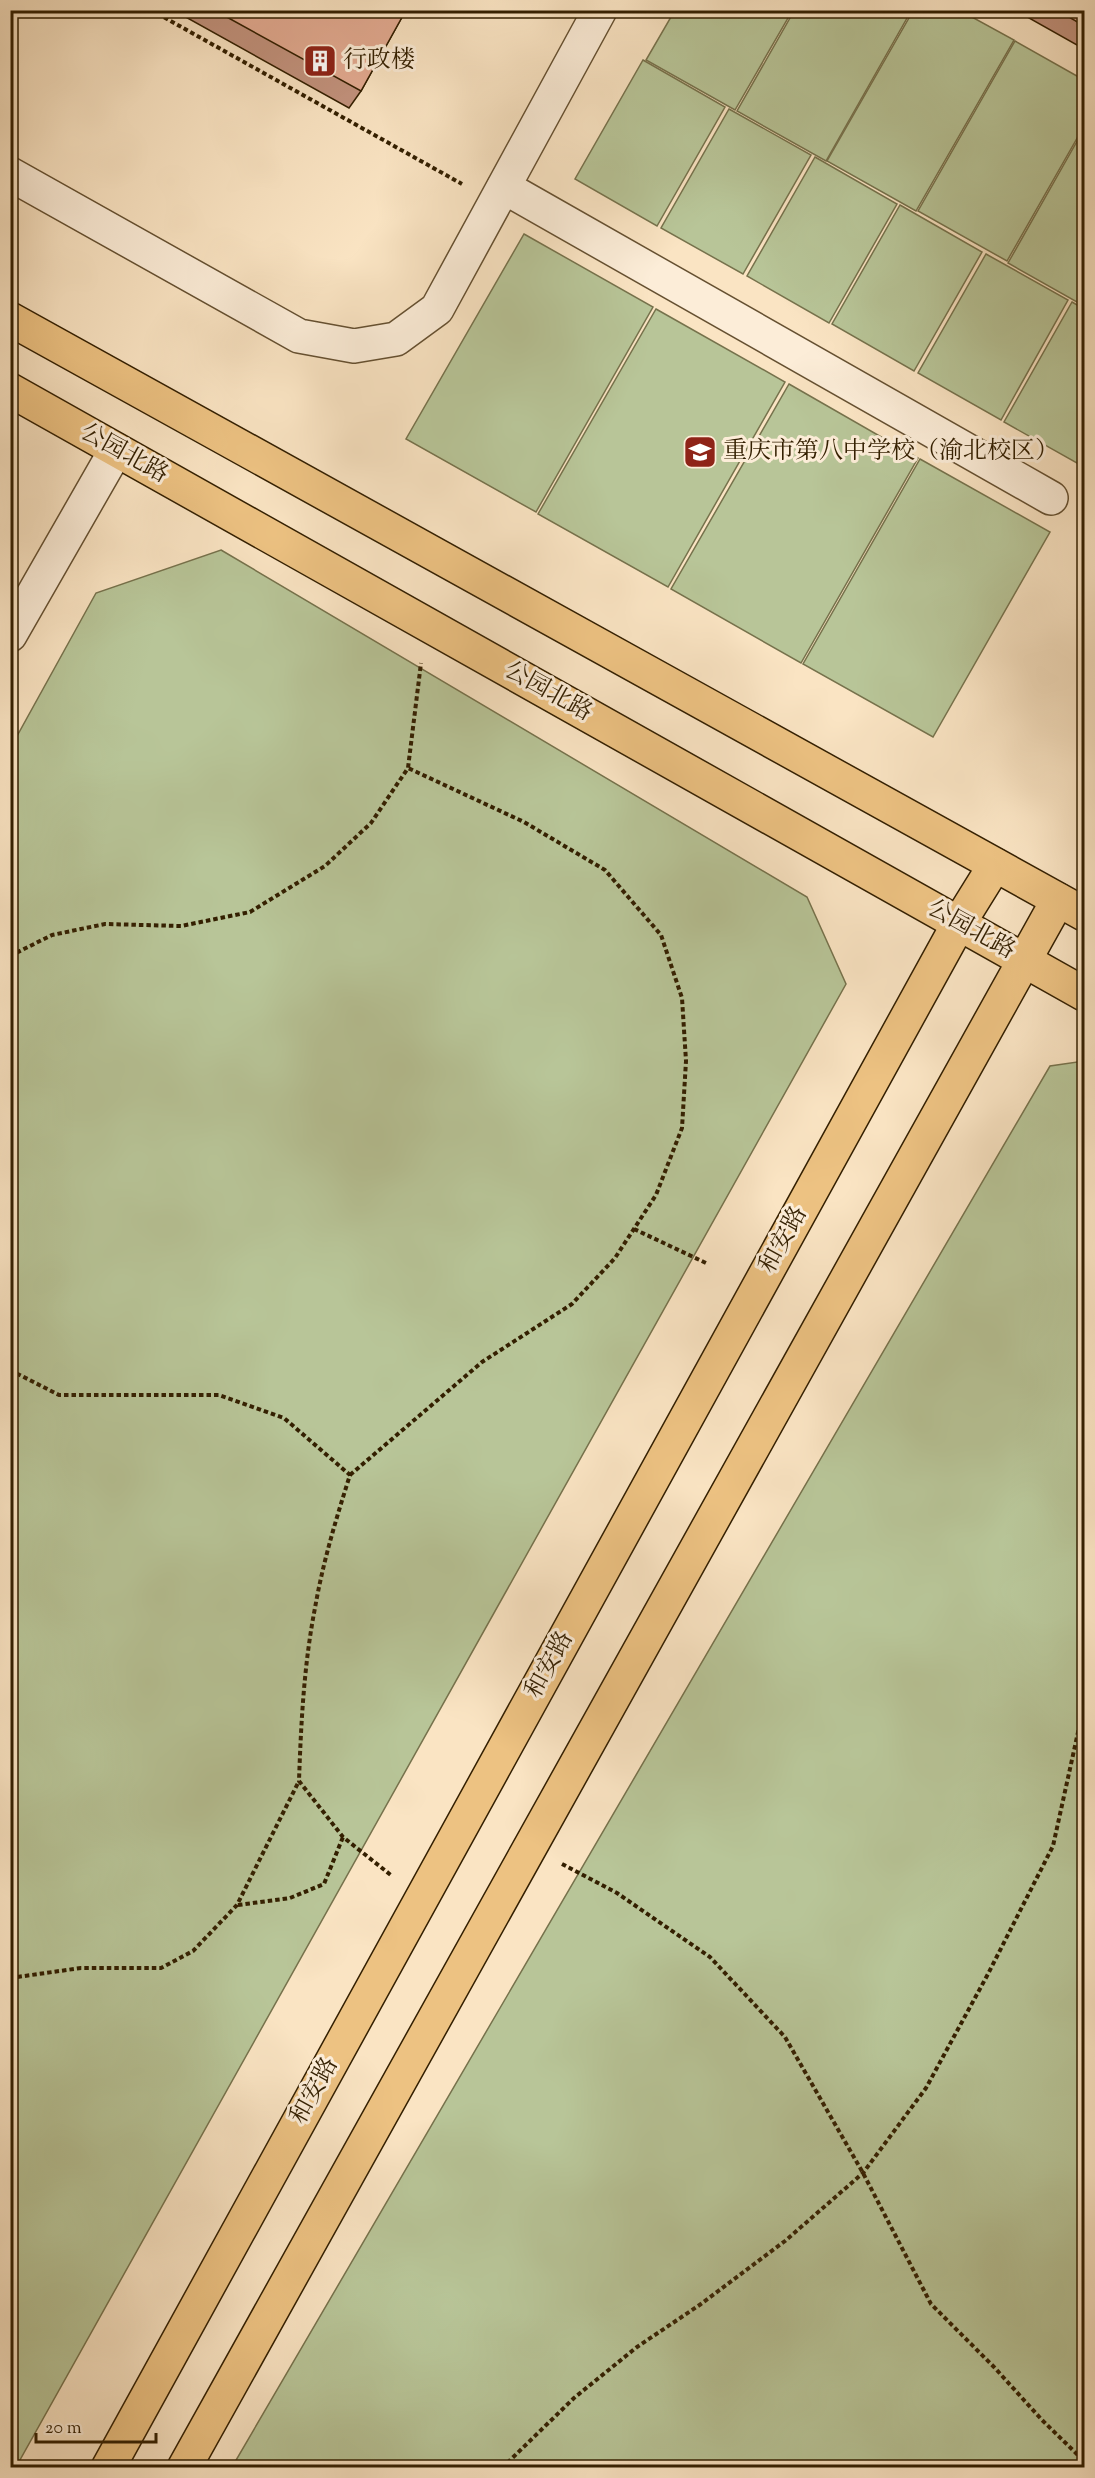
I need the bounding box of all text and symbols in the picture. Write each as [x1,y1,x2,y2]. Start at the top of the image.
building icon: 行政楼 [302,43,338,79]
place label: 行政楼 [343,44,415,78]
street label: 公园北路 [74,416,174,492]
school or university icon: 重庆市第八中学校（渝北校区） [682,434,718,470]
place label: 重庆市第八中学校（渝北校区） [723,435,1059,469]
street label: 公园北路 [498,654,598,730]
street label: 公园北路 [921,892,1021,968]
street label: 和安路 [752,1200,816,1280]
street label: 和安路 [518,1625,582,1705]
street label: 和安路 [283,2051,347,2131]
scale bar [36,2406,156,2444]
text: 20 m [45,2416,82,2442]

